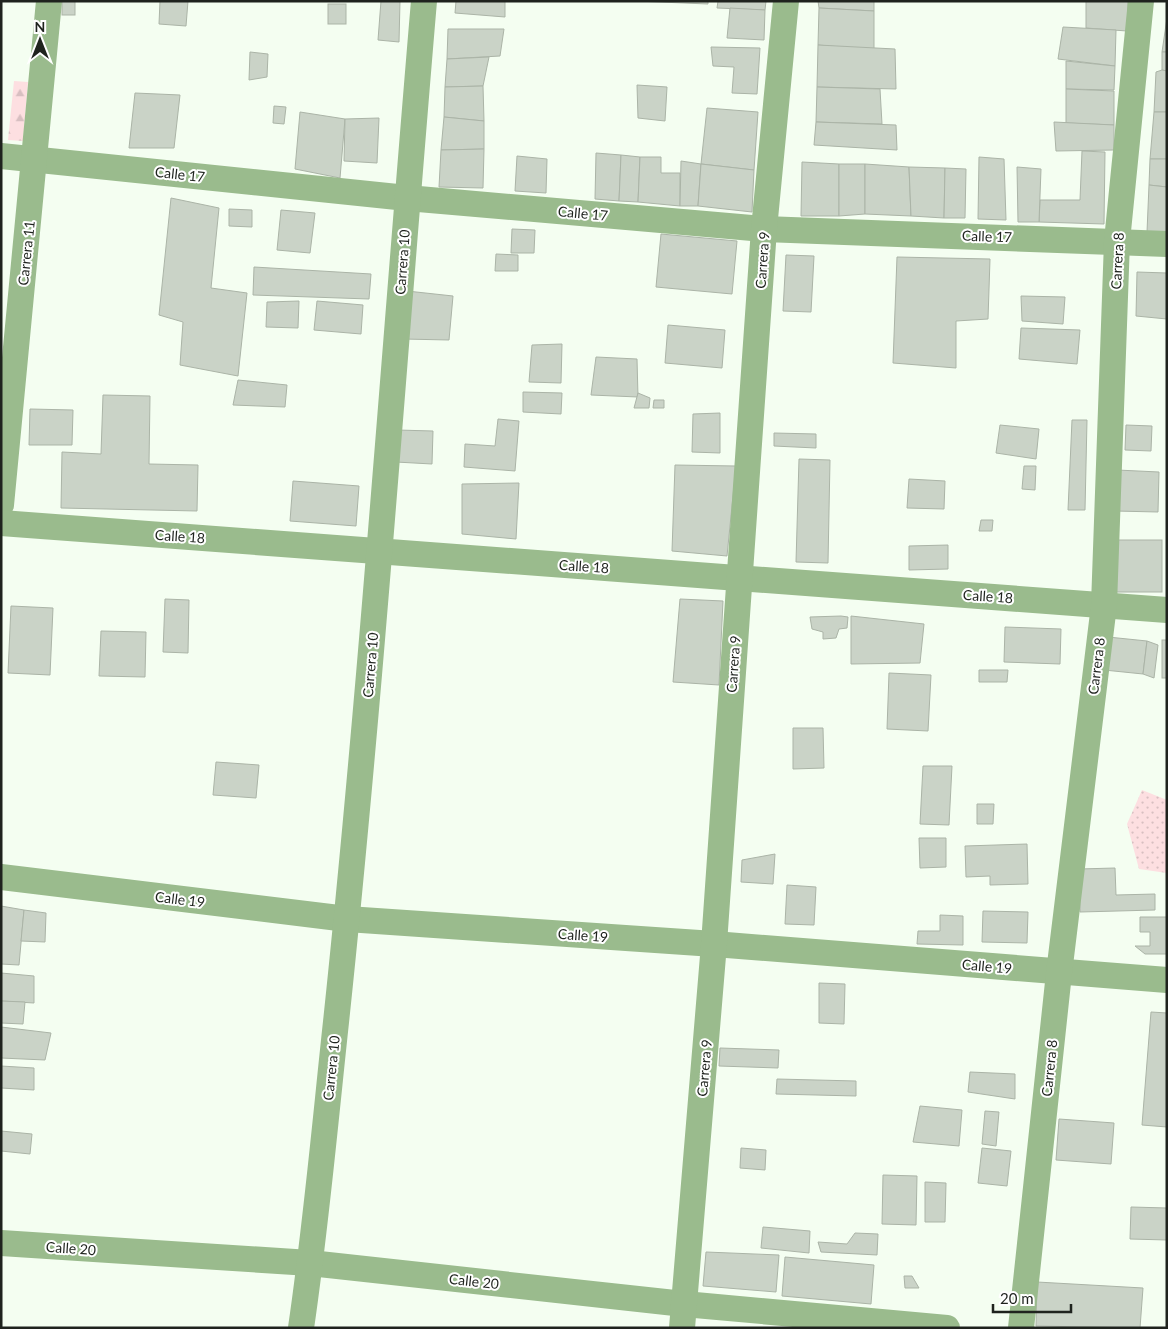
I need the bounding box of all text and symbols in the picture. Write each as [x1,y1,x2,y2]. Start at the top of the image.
north arrow [15,15,65,65]
text: N [35,18,45,35]
street label: Calle 17 [154,163,206,185]
street label: Calle 17 [557,202,609,224]
street label: Carrera 11 [14,220,38,286]
street label: Calle 17 [962,227,1012,245]
street label: Carrera 10 [391,229,413,295]
street label: Carrera 9 [752,231,772,289]
street label: Carrera 8 [1107,232,1127,290]
street label: Calle 18 [154,526,206,546]
street label: Calle 18 [558,556,610,576]
street label: Calle 18 [962,586,1014,606]
street label: Carrera 10 [359,632,381,698]
street label: Carrera 9 [723,635,743,693]
street label: Carrera 8 [1084,637,1108,695]
street label: Calle 19 [154,888,206,910]
street label: Calle 19 [557,925,609,945]
street label: Calle 19 [961,955,1013,977]
street label: Carrera 10 [319,1035,343,1101]
street label: Carrera 9 [693,1039,715,1097]
street label: Carrera 8 [1038,1039,1060,1097]
street label: Calle 20 [45,1238,97,1258]
street label: Calle 20 [448,1270,500,1292]
scale bar [993,1282,1070,1314]
text: 20 m [1000,1289,1034,1307]

